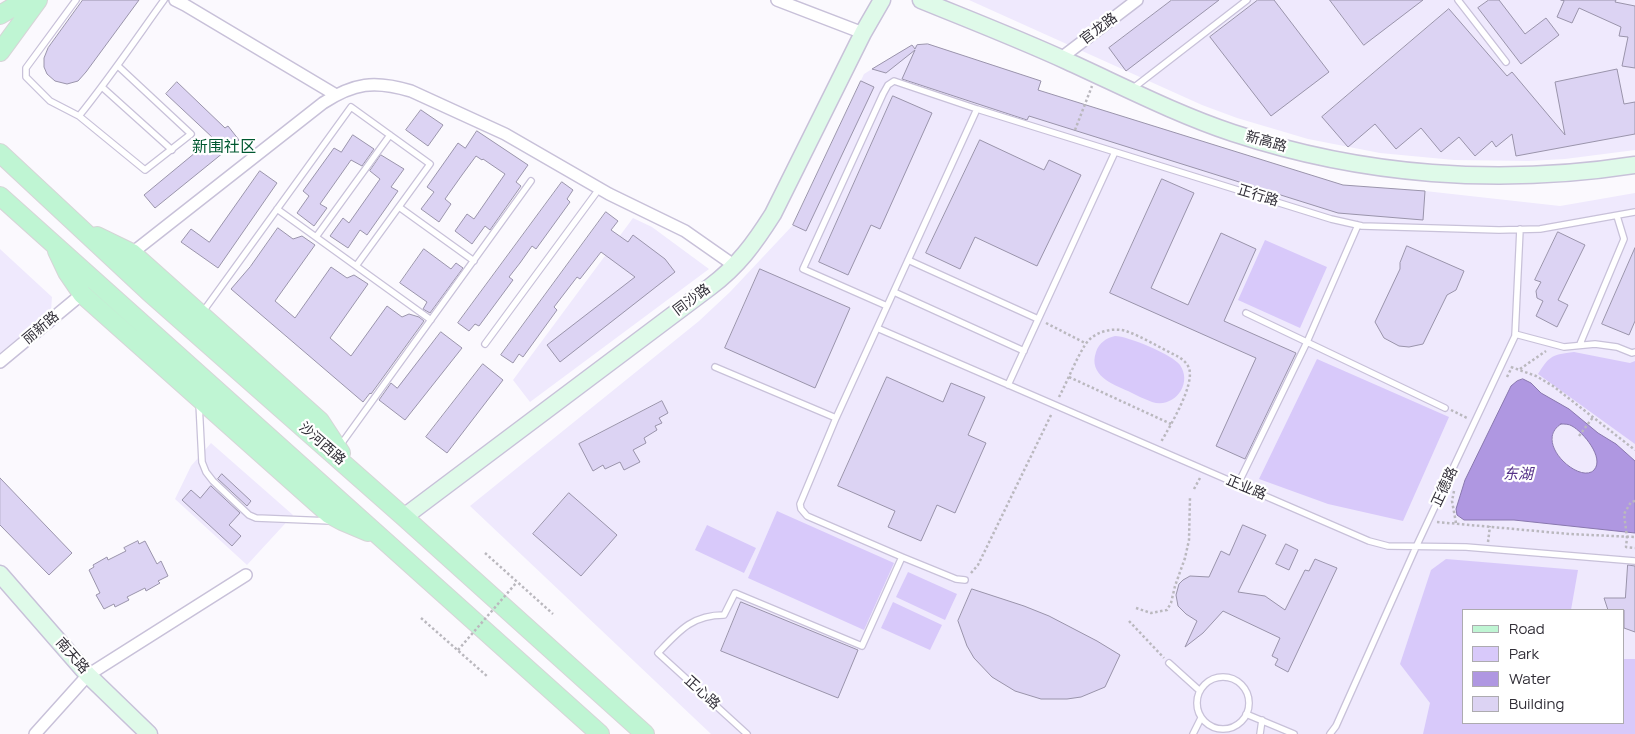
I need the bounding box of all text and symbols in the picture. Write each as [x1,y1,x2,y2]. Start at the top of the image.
street label: 官龙路 [1077,10,1121,48]
street label: 新高路 [1243,128,1289,156]
district label: 新围社区 [192,138,256,158]
street label: 正行路 [1235,182,1281,210]
street label: 同沙路 [670,281,714,319]
street label: 丽新路 [20,308,62,348]
street label: 沙河西路 [295,419,349,469]
street label: 正德路 [1429,464,1461,510]
water label: 东湖 [1503,466,1533,484]
street label: 正业路 [1223,472,1269,504]
legend [1462,609,1625,724]
text: Road [1509,618,1545,639]
street label: 南天路 [52,635,92,677]
text: Park [1509,643,1539,664]
text: Water [1509,668,1551,689]
street label: 正心路 [681,673,723,713]
text: Building [1509,693,1564,714]

